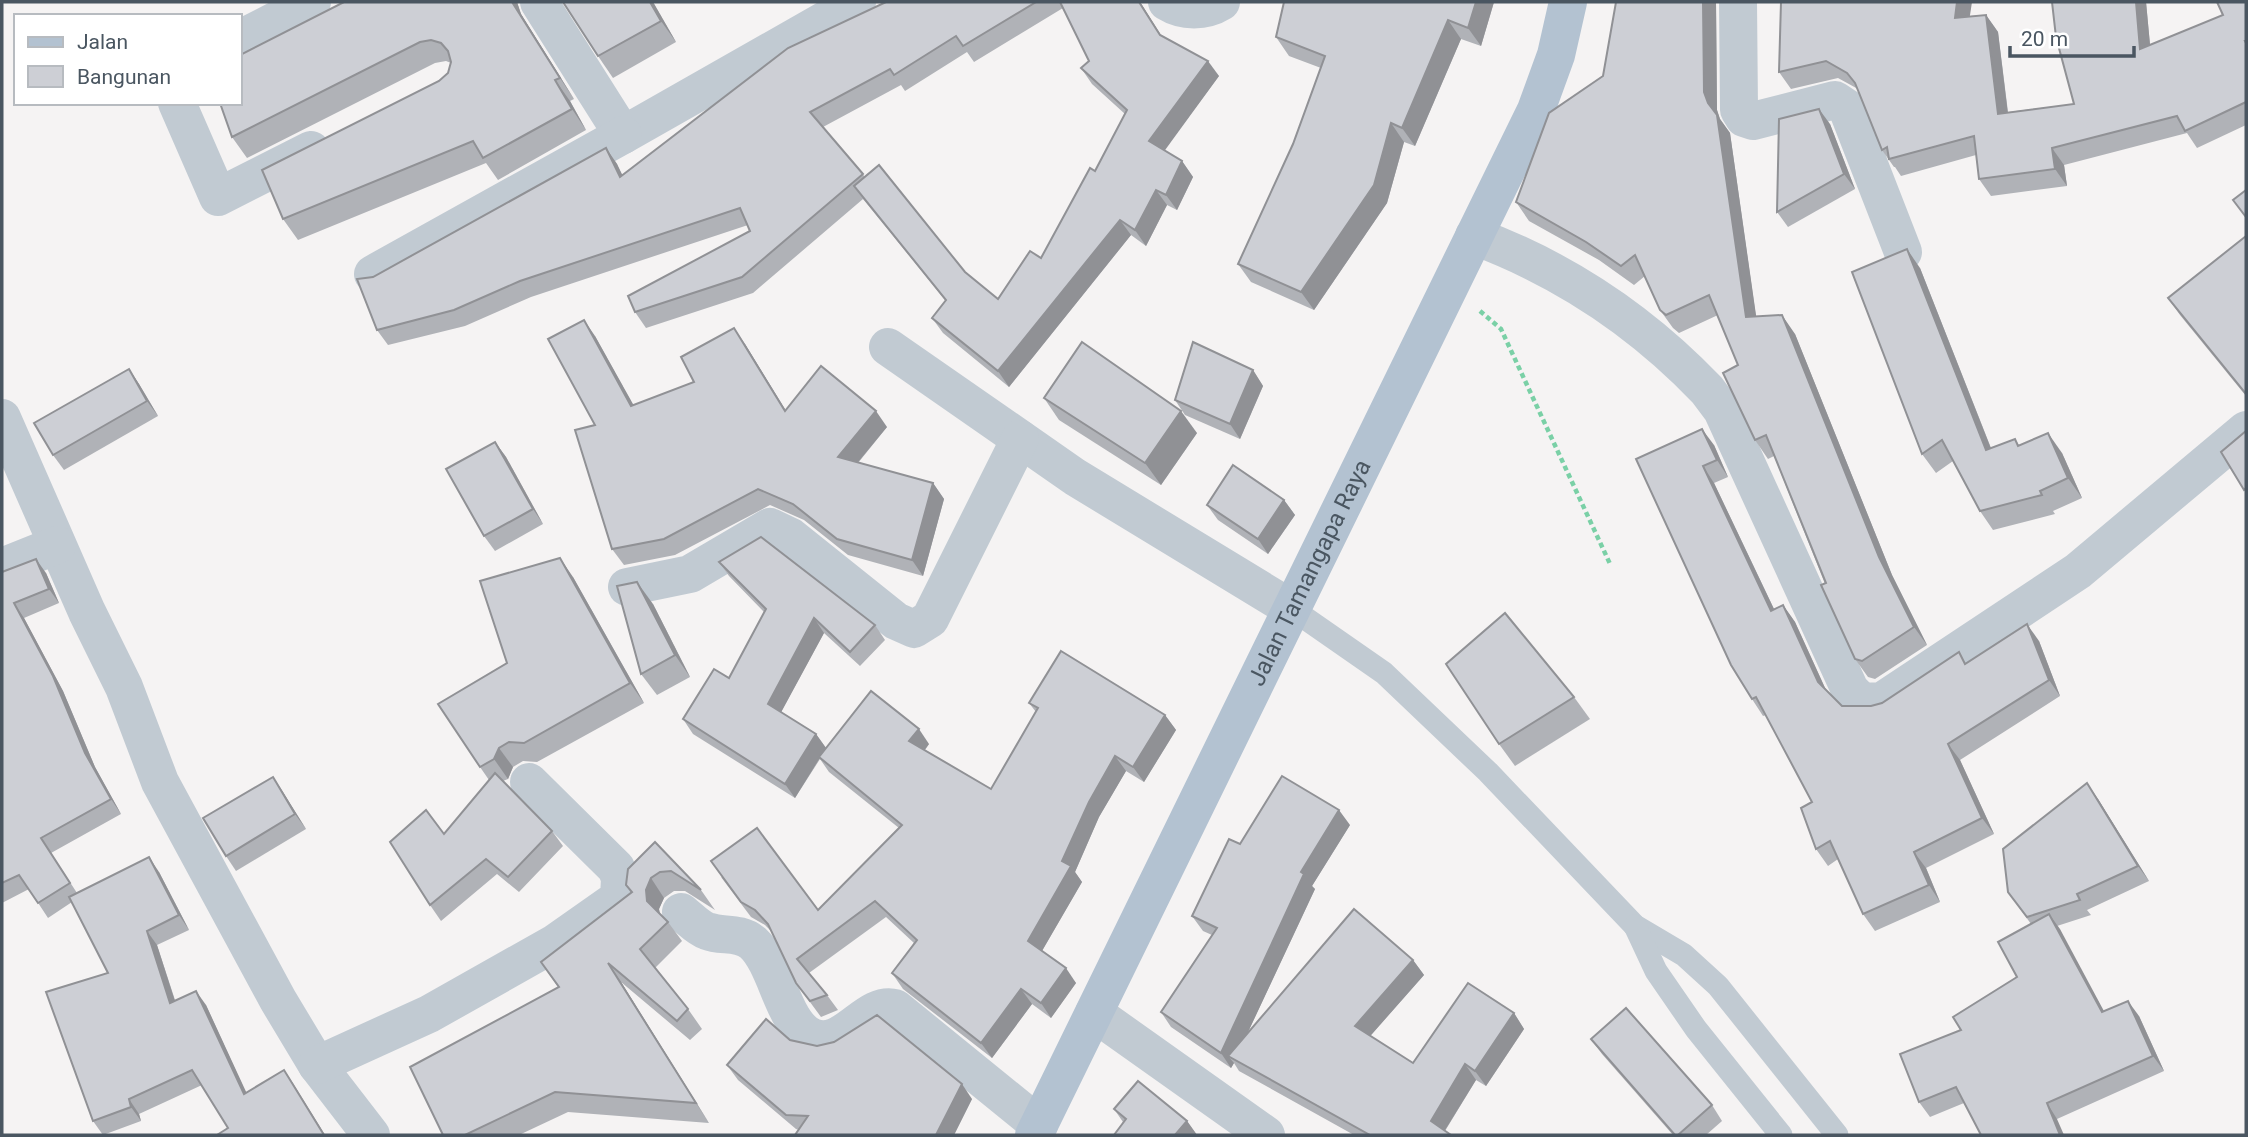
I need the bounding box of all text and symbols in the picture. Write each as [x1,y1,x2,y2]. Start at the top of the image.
legend [14,14,242,105]
scale bar [2010,14,2134,58]
text: 20 m [2021,27,2068,51]
text: Jalan [77,30,128,54]
text: Bangunan [77,65,171,89]
street label: Jalan Tamangapa Raya [1242,455,1377,690]

